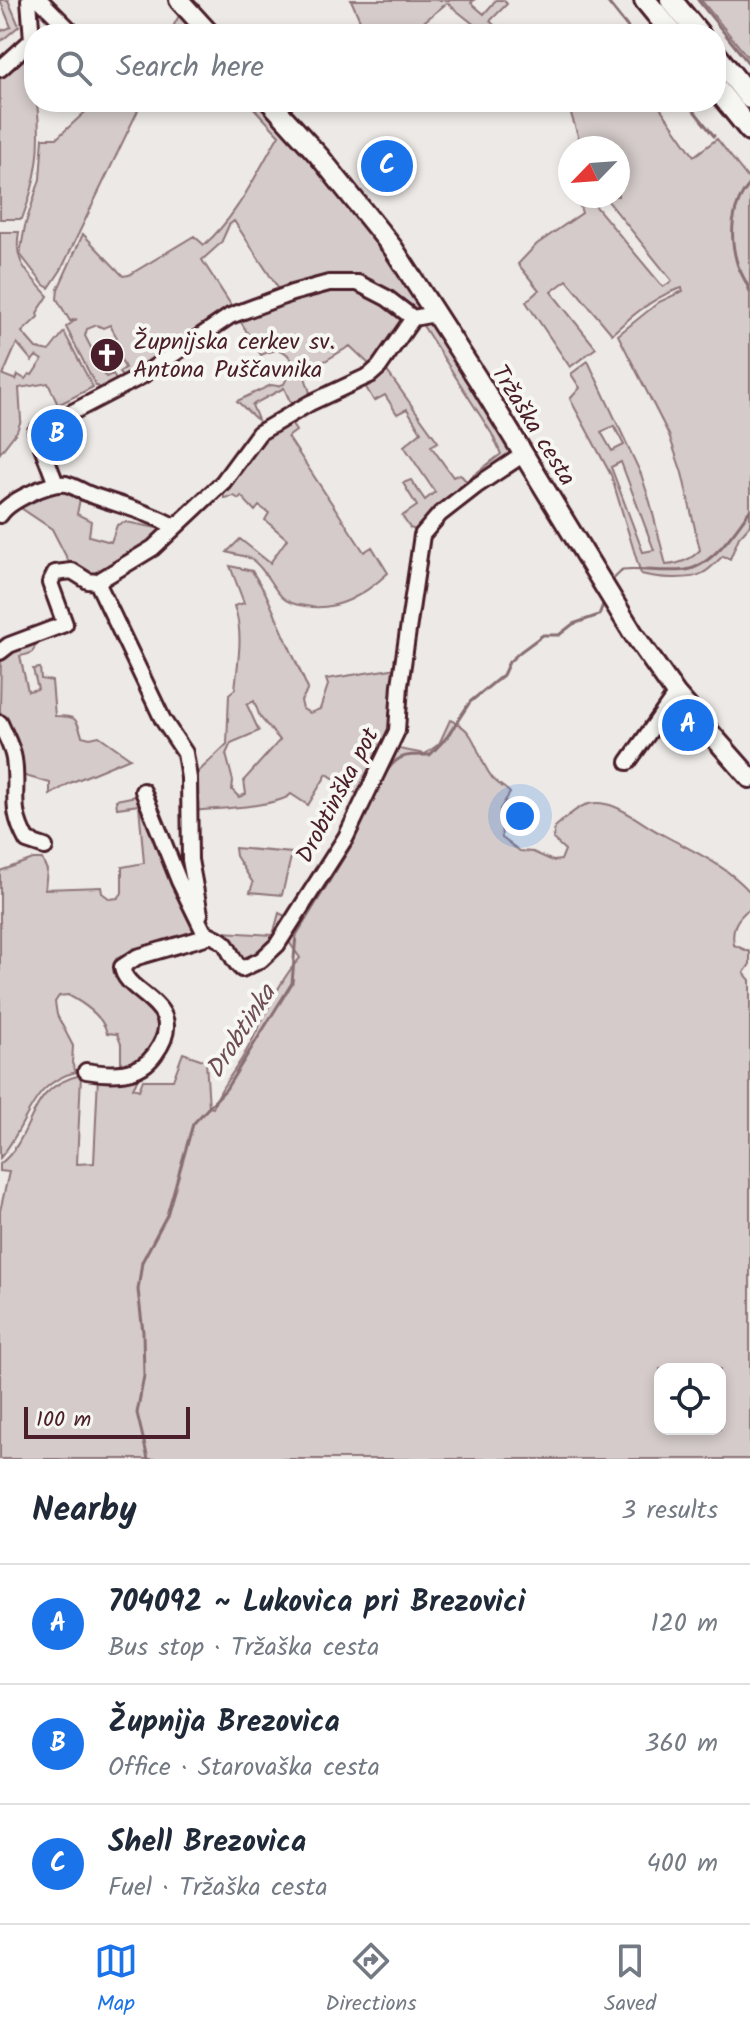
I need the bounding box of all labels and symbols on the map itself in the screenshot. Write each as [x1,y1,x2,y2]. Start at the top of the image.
pin: C [361,136,413,196]
north arrow [558,136,630,208]
place label: Župnijska cerkev sv. Antona Puščavnika [133,323,335,390]
church icon: Župnijska cerkev sv. Antona Puščavnika [88,336,126,374]
street label: Tržaška cesta [480,357,586,494]
pin: B [31,405,83,465]
pin: A [662,695,714,755]
street label: Drobtinška pot [286,720,391,871]
your location [500,796,540,836]
water label: Drobtinka [195,975,289,1088]
scale bar [24,1403,190,1439]

